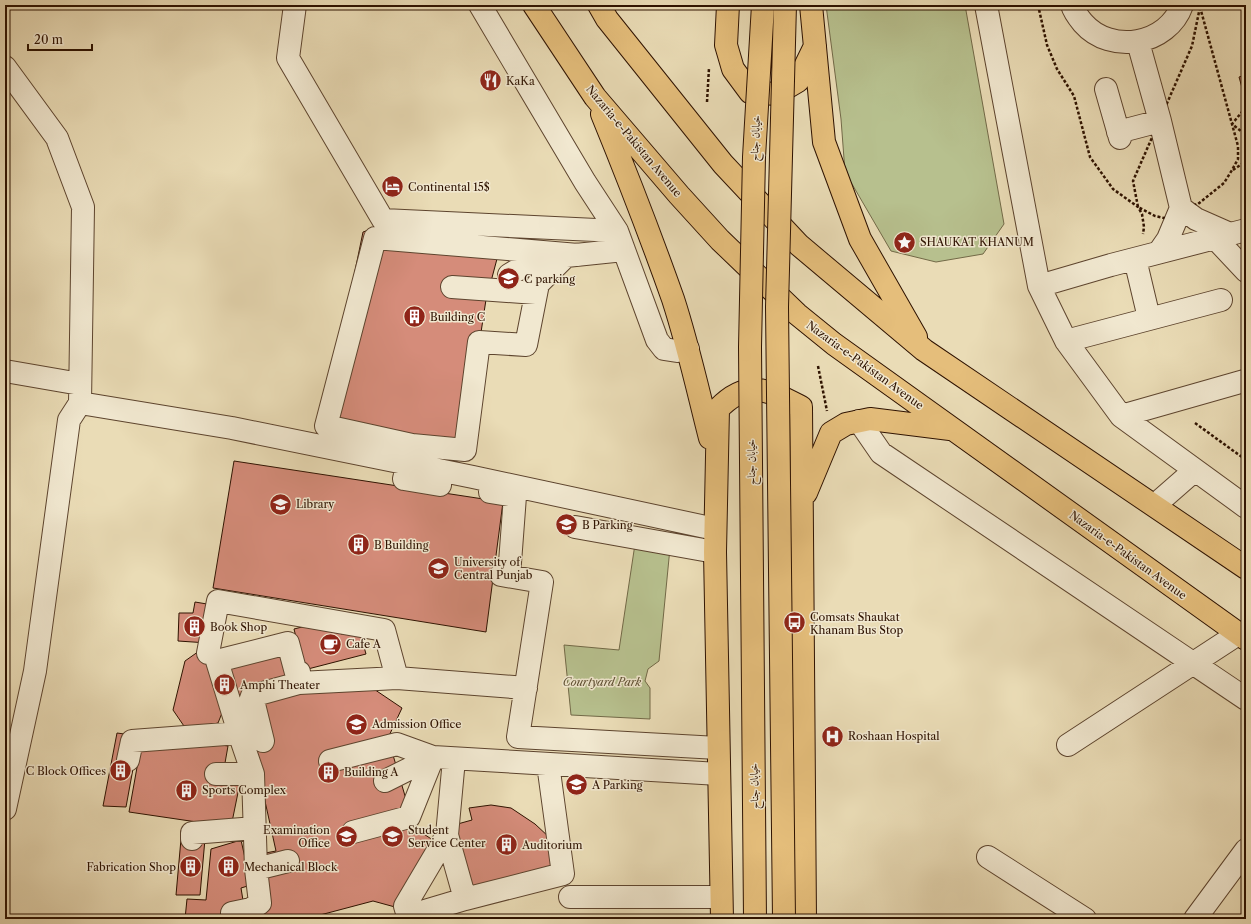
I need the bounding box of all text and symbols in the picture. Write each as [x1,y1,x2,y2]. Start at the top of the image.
scale bar [28,26,92,52]
text: 20 m [34,32,63,47]
restaurant icon: KaKa [478,68,504,94]
place label: KaKa [506,74,535,88]
street label: Nazaria-e-Pakistan Avenue [583,82,685,200]
street label: خیابان جناح [747,115,767,162]
hotel icon: Continental 15$ [379,174,405,200]
place label: Continental 15$ [408,180,490,194]
place icon: SHAUKAT KHANUM [892,229,918,255]
place label: SHAUKAT KHANUM [920,235,1034,249]
school or university icon: C parking [496,266,522,292]
place label: C parking [524,272,575,286]
building icon: Building C [401,304,427,330]
place label: Building C [430,310,485,324]
street label: Nazaria-e-Pakistan Avenue [804,318,926,412]
street label: خیابان جناح [744,439,762,485]
school or university icon: Library [268,491,294,517]
place label: Library [296,497,335,511]
street label: Nazaria-e-Pakistan Avenue [1067,508,1189,602]
school or university icon: B Parking [554,512,580,538]
place label: B Parking [582,518,633,532]
building icon: B Building [346,532,372,558]
place label: B Building [374,538,429,552]
school or university icon: University of Central Punjab [426,555,452,581]
place label: University of Central Punjab [454,555,533,582]
bus stop icon: Comsats Shaukat Khanam Bus Stop [782,610,808,636]
place label: Comsats Shaukat Khanam Bus Stop [810,610,904,637]
building icon: Book Shop [181,614,207,640]
place label: Book Shop [210,620,267,634]
cafe icon: Cafe A [317,631,343,657]
place label: Cafe A [346,637,382,651]
building icon: Amphi Theater [211,672,237,698]
park label: Courtyard Park [563,675,642,689]
place label: Amphi Theater [239,678,320,692]
school or university icon: Admission Office [343,711,369,737]
place label: Admission Office [371,717,461,731]
hospital icon: Roshaan Hospital [819,723,845,749]
place label: Roshaan Hospital [848,729,940,743]
building icon: C Block Offices [108,758,134,784]
building icon: Building A [315,759,341,785]
street label: خیابان جناح [747,763,765,809]
place label: C Block Offices [26,764,106,778]
place label: Building A [344,765,399,779]
school or university icon: A Parking [564,772,590,798]
building icon: Sports Complex [173,777,199,803]
place label: A Parking [591,778,643,792]
place label: Sports Complex [202,783,287,797]
place label: Examination Office [263,823,330,850]
school or university icon: Examination Office [333,823,359,849]
school or university icon: Student Service Center [379,823,405,849]
place label: Student Service Center [408,823,486,850]
building icon: Auditorium [493,832,519,858]
place label: Auditorium [521,838,583,852]
building icon: Fabrication Shop [178,854,204,880]
building icon: Mechanical Block [215,854,241,880]
place label: Fabrication Shop [86,860,176,874]
place label: Mechanical Block [244,860,338,874]

